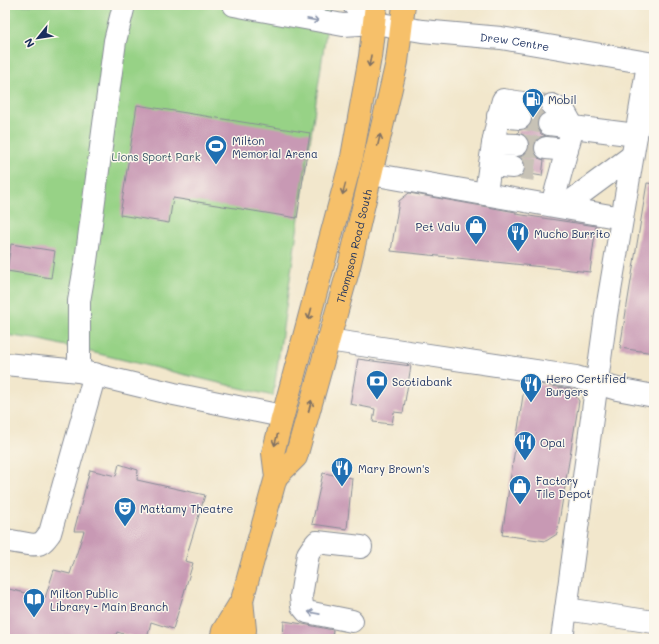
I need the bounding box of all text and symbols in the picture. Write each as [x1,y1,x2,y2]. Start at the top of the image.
one-way arrow [306,16,319,24]
north arrow [18,18,58,58]
street label: Drew Centre [480,29,551,54]
text: N [20,36,37,51]
one-way arrow [365,54,373,67]
fuel station icon: Mobil [520,86,546,119]
place label: Mobil [548,92,576,107]
sports icon: Milton Memorial Arena [203,133,229,166]
place label: Milton Memorial Arena [232,133,318,161]
one-way arrow [376,133,383,146]
park label: Lions Sport Park [112,149,201,164]
one-way arrow [339,182,347,195]
street label: Thompson Road South [332,188,375,305]
shop icon: Pet Valu [463,213,489,246]
place label: Pet Valu [415,219,460,234]
restaurant icon: Mucho Burrito [505,220,531,253]
place label: Mucho Burrito [534,226,611,241]
one-way arrow [306,307,313,320]
bank icon: Scotiabank [364,368,390,401]
restaurant icon: Hero Certified Burgers [518,371,544,404]
place label: Hero Certified Burgers [546,371,626,399]
place label: Scotiabank [392,374,452,389]
one-way arrow [307,400,315,413]
restaurant icon: Opa! [512,429,538,462]
one-way arrow [272,433,279,446]
place label: Opa! [540,435,565,450]
restaurant icon: Mary Brown's [329,455,355,488]
place label: Mary Brown's [358,461,430,476]
shop icon: Factory Tile Depot [507,473,533,506]
place label: Factory Tile Depot [536,473,591,501]
theatre icon: Mattamy Theatre [112,495,138,528]
place label: Mattamy Theatre [140,501,234,516]
library icon: Milton Public Library - Main Branch [21,586,47,619]
place label: Milton Public Library - Main Branch [50,586,168,614]
one-way arrow [308,609,321,617]

